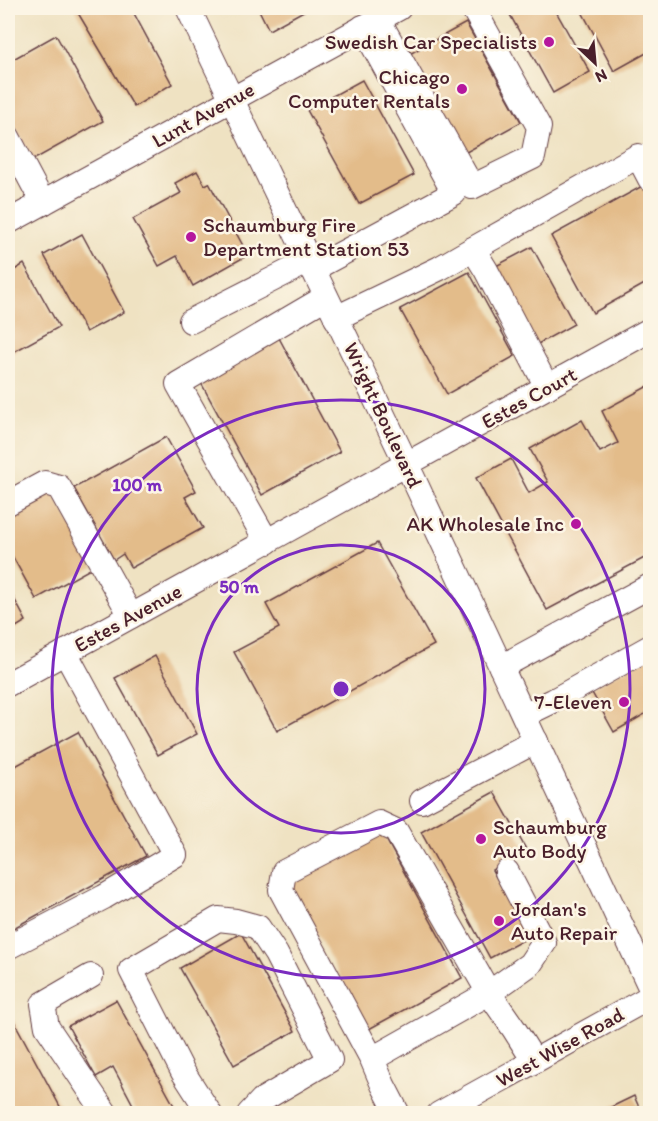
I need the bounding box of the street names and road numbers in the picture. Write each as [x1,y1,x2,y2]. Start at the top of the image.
street label: Lunt Avenue [147,76,258,153]
street label: Wright Boulevard [339,338,428,492]
street label: Estes Court [477,361,581,434]
street label: Estes Avenue [70,578,186,657]
street label: West Wise Road [491,1001,628,1092]

